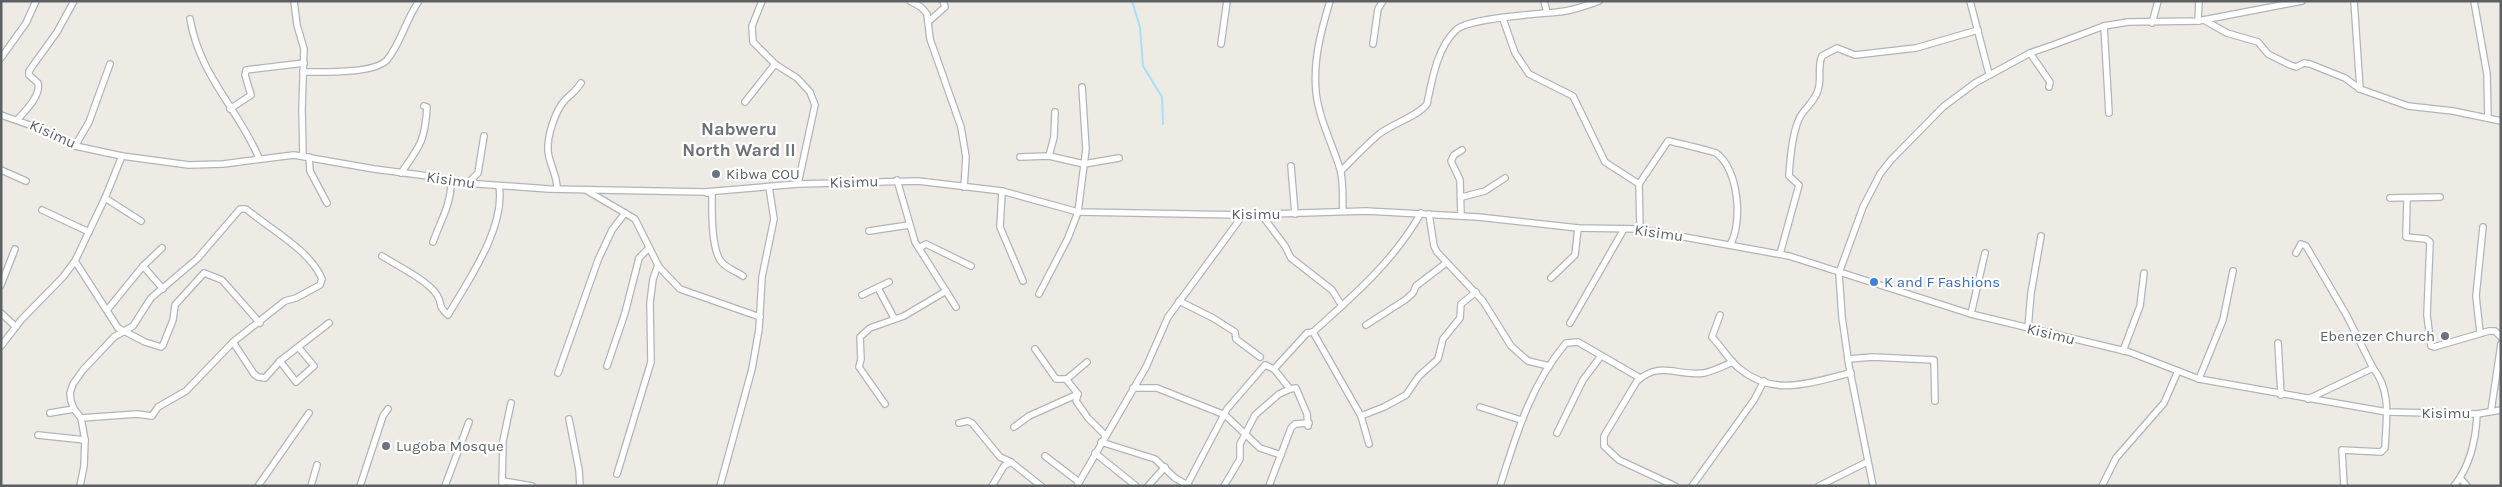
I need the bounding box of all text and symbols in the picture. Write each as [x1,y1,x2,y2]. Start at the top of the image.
street label: Kisimu [27,116,79,152]
district label: Nabweru North Ward II [682,118,796,161]
place label: Kibwa COU [726,165,800,183]
street label: Kisimu [425,168,477,192]
marker: Kibwa COU [710,168,722,180]
street label: Kisimu [829,172,879,192]
street label: Kisimu [1231,205,1281,223]
street label: Kisimu [1633,221,1685,245]
place label: K and F Fashions [1884,273,2000,291]
marker: K and F Fashions [1868,276,1880,288]
street label: Kisimu [2025,319,2077,349]
place label: Ebenezer Church [2320,327,2435,345]
marker: Ebenezer Church [2439,330,2451,342]
street label: Kisimu [2421,404,2471,422]
place label: Lugoba Mosque [396,437,504,455]
marker: Lugoba Mosque [380,440,392,452]

